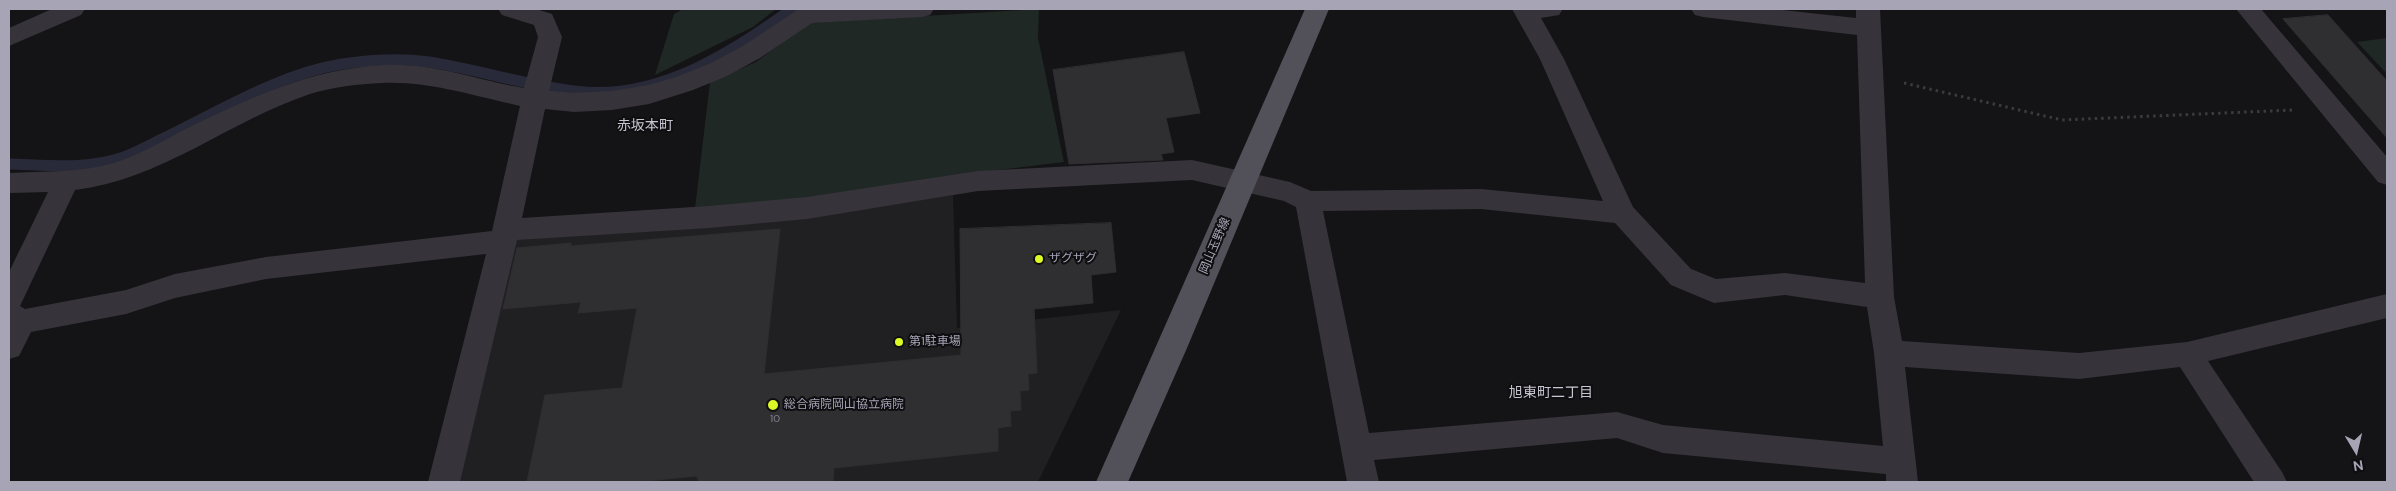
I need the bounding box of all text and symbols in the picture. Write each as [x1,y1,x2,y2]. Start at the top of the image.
district label: 赤坂本町 [617,118,673,134]
street label: 岡山玉野線 [1197,216,1233,276]
place label: ザグザグ [1049,252,1097,266]
marker: ザグザグ [1033,253,1045,265]
place label: 第1駐車場 [909,335,961,349]
marker: 第1駐車場 [893,336,905,348]
district label: 旭東町二丁目 [1509,385,1593,401]
marker: 総合病院岡山協立病院 [766,398,780,412]
place label: 総合病院岡山協立病院 [784,398,904,412]
house number: 10 [770,413,780,425]
north arrow [2331,426,2381,476]
text: N [2352,456,2365,476]

